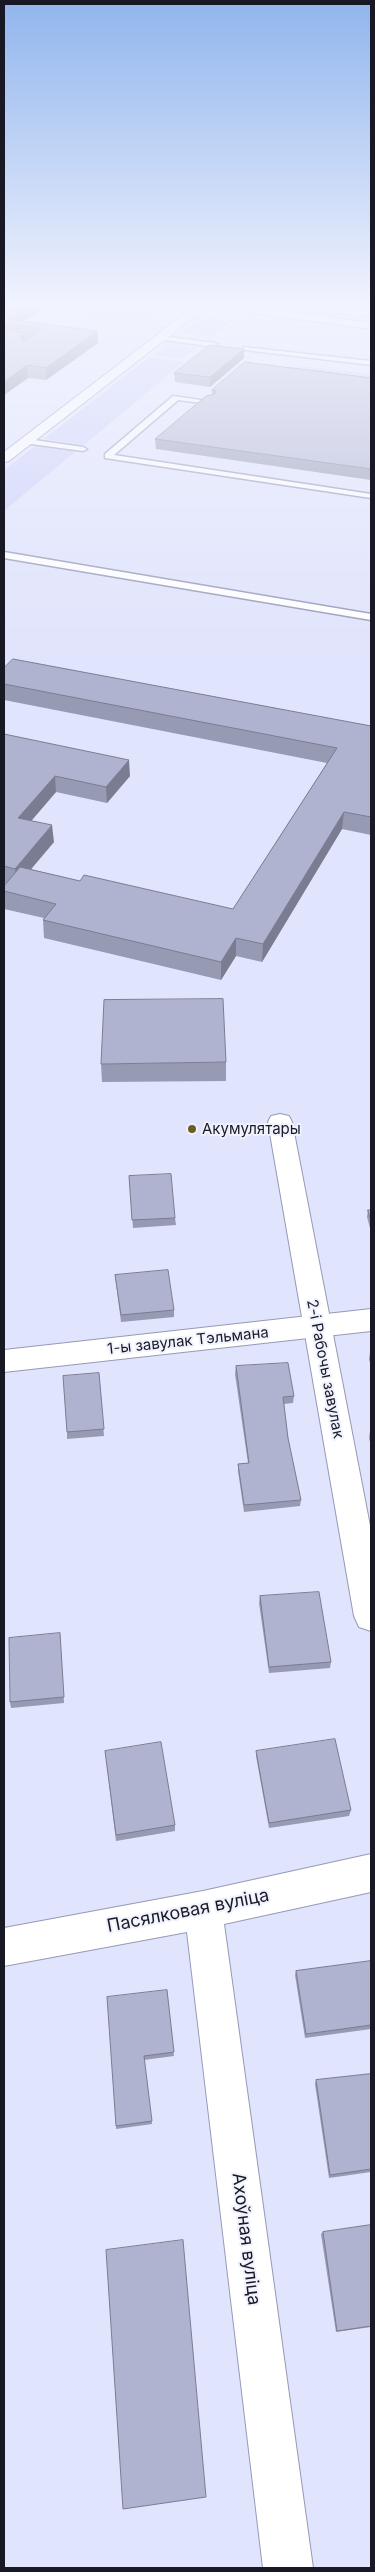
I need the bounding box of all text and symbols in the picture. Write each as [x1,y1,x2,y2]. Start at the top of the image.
place label: Акумулятары [202,1120,301,1138]
marker: Акумулятары [186,1123,198,1135]
street label: 2-і Рабочы завулак [303,1298,347,1440]
street label: 1-ы завулак Тэльмана [106,1324,270,1358]
street label: Пасялковая вуліца [105,1885,271,1937]
street label: Ахоўная вуліца [227,2172,265,2306]

